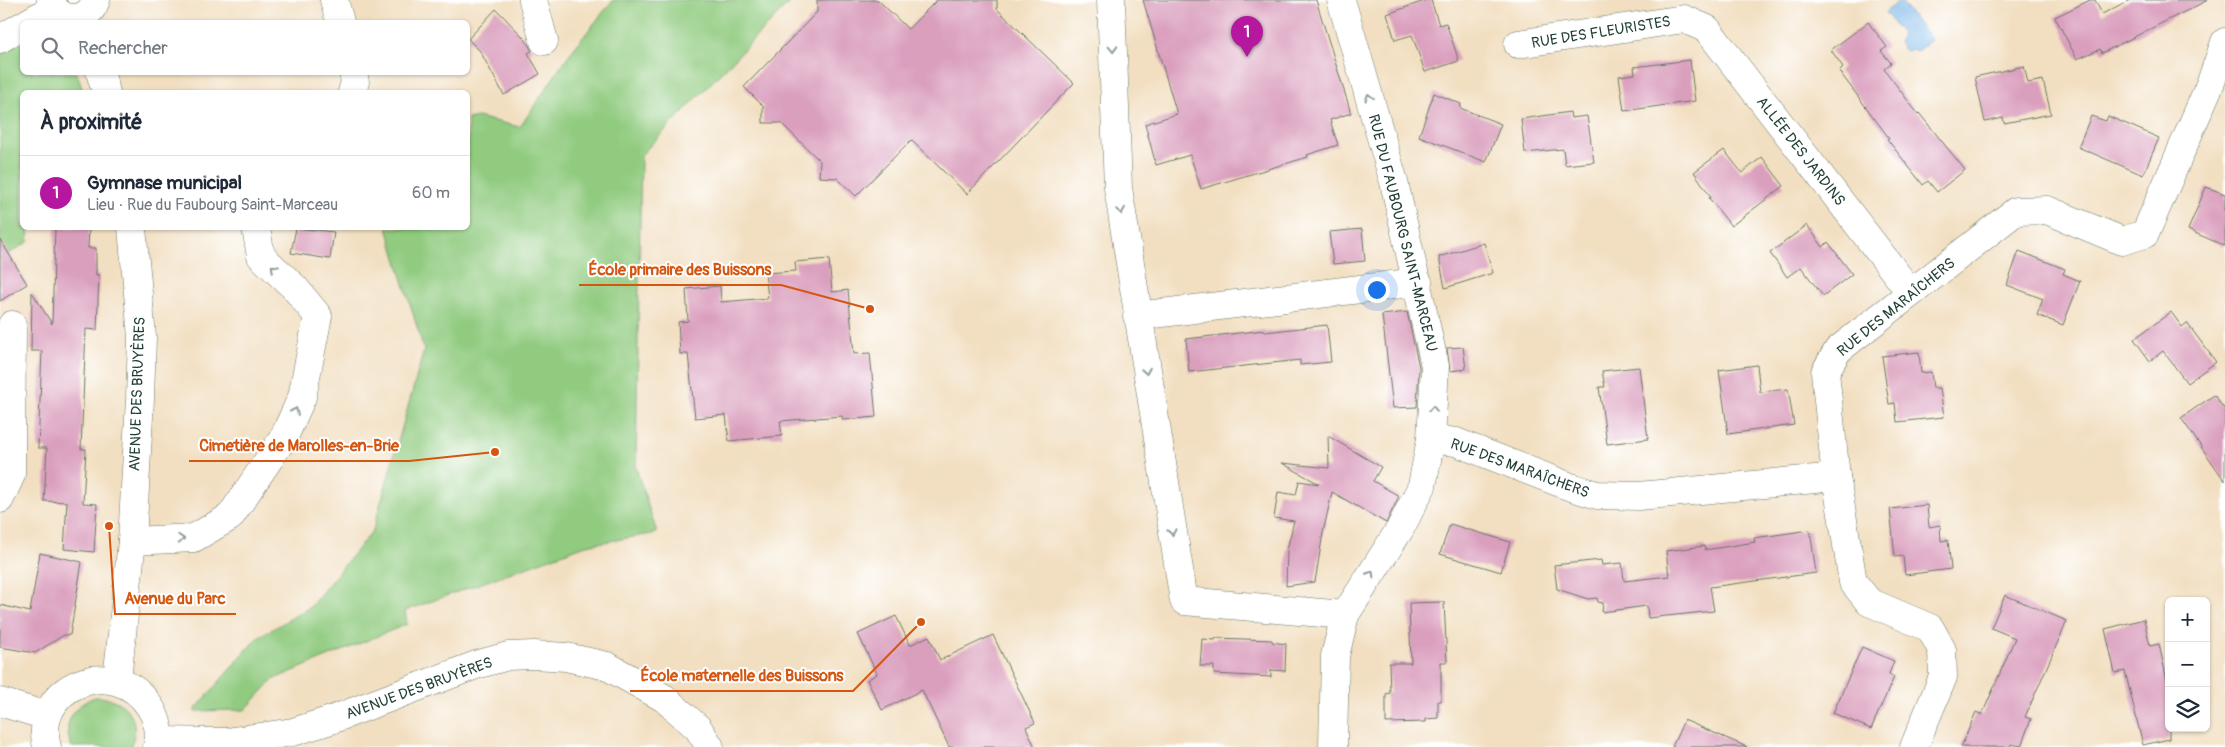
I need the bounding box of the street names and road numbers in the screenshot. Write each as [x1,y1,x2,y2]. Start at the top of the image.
street label: RUE DES FLEURISTES [1530,12,1672,53]
street label: ALLÉE DES JARDINS [1752,93,1849,210]
street label: RUE DU FAUBOURG SAINT-MARCEAU [1364,112,1441,354]
street label: RUE DES MARAÎCHERS [1833,254,1959,361]
street label: AVENUE DES BRUYÈRES [125,316,150,472]
street label: RUE DES MARAÎCHERS [1448,435,1592,502]
street label: AVENUE DES BRUYÈRES [343,653,495,724]

